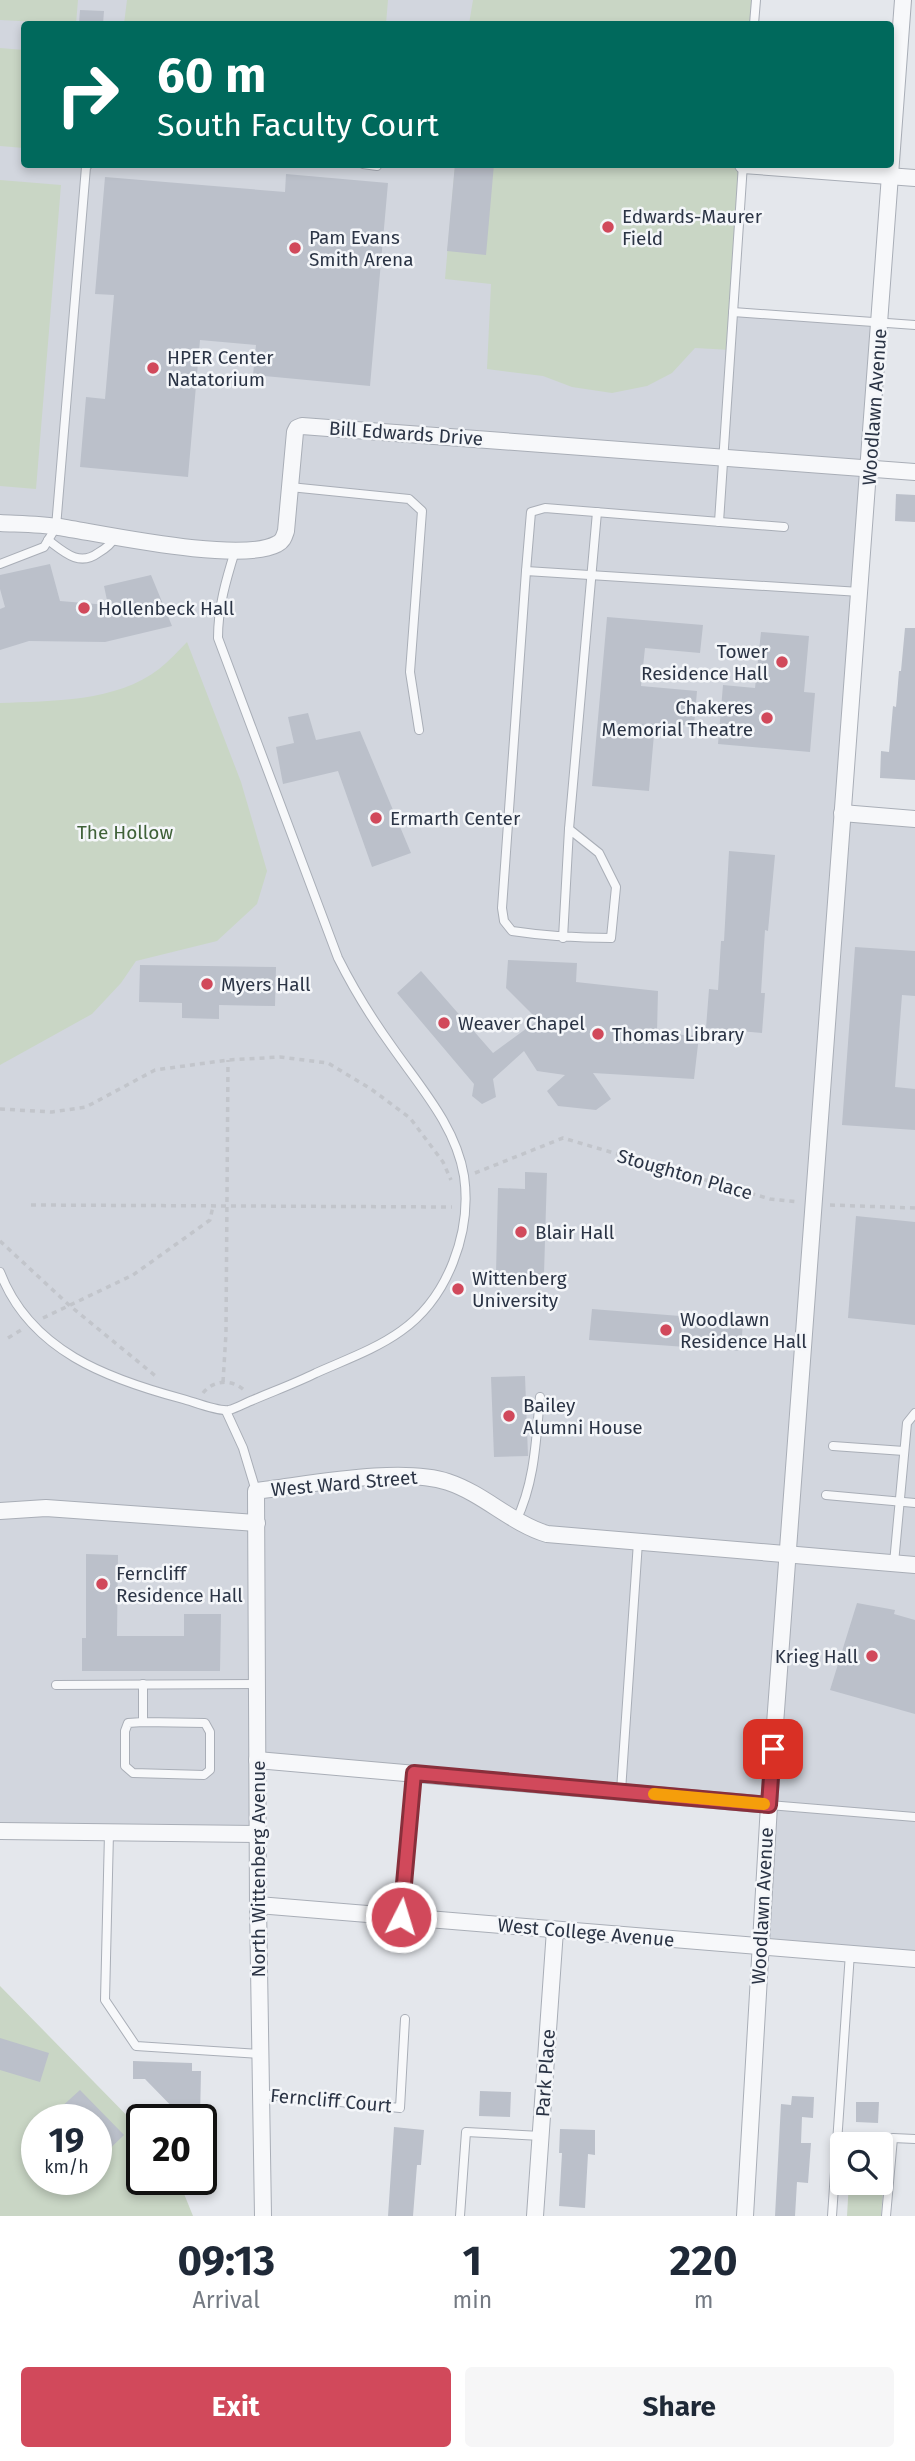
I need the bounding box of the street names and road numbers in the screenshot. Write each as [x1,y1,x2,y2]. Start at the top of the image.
street label: Woodlawn Avenue [858,328,891,486]
street label: Bill Edwards Drive [328,417,484,450]
street label: Stoughton Place [615,1144,755,1205]
street label: West Ward Street [270,1466,418,1501]
street label: North Wittenberg Avenue [247,1760,270,1978]
street label: Woodlawn Avenue [747,1827,778,1985]
street label: West College Avenue [497,1913,675,1952]
street label: Park Place [531,2028,560,2118]
street label: Ferncliff Court [269,2084,393,2117]

